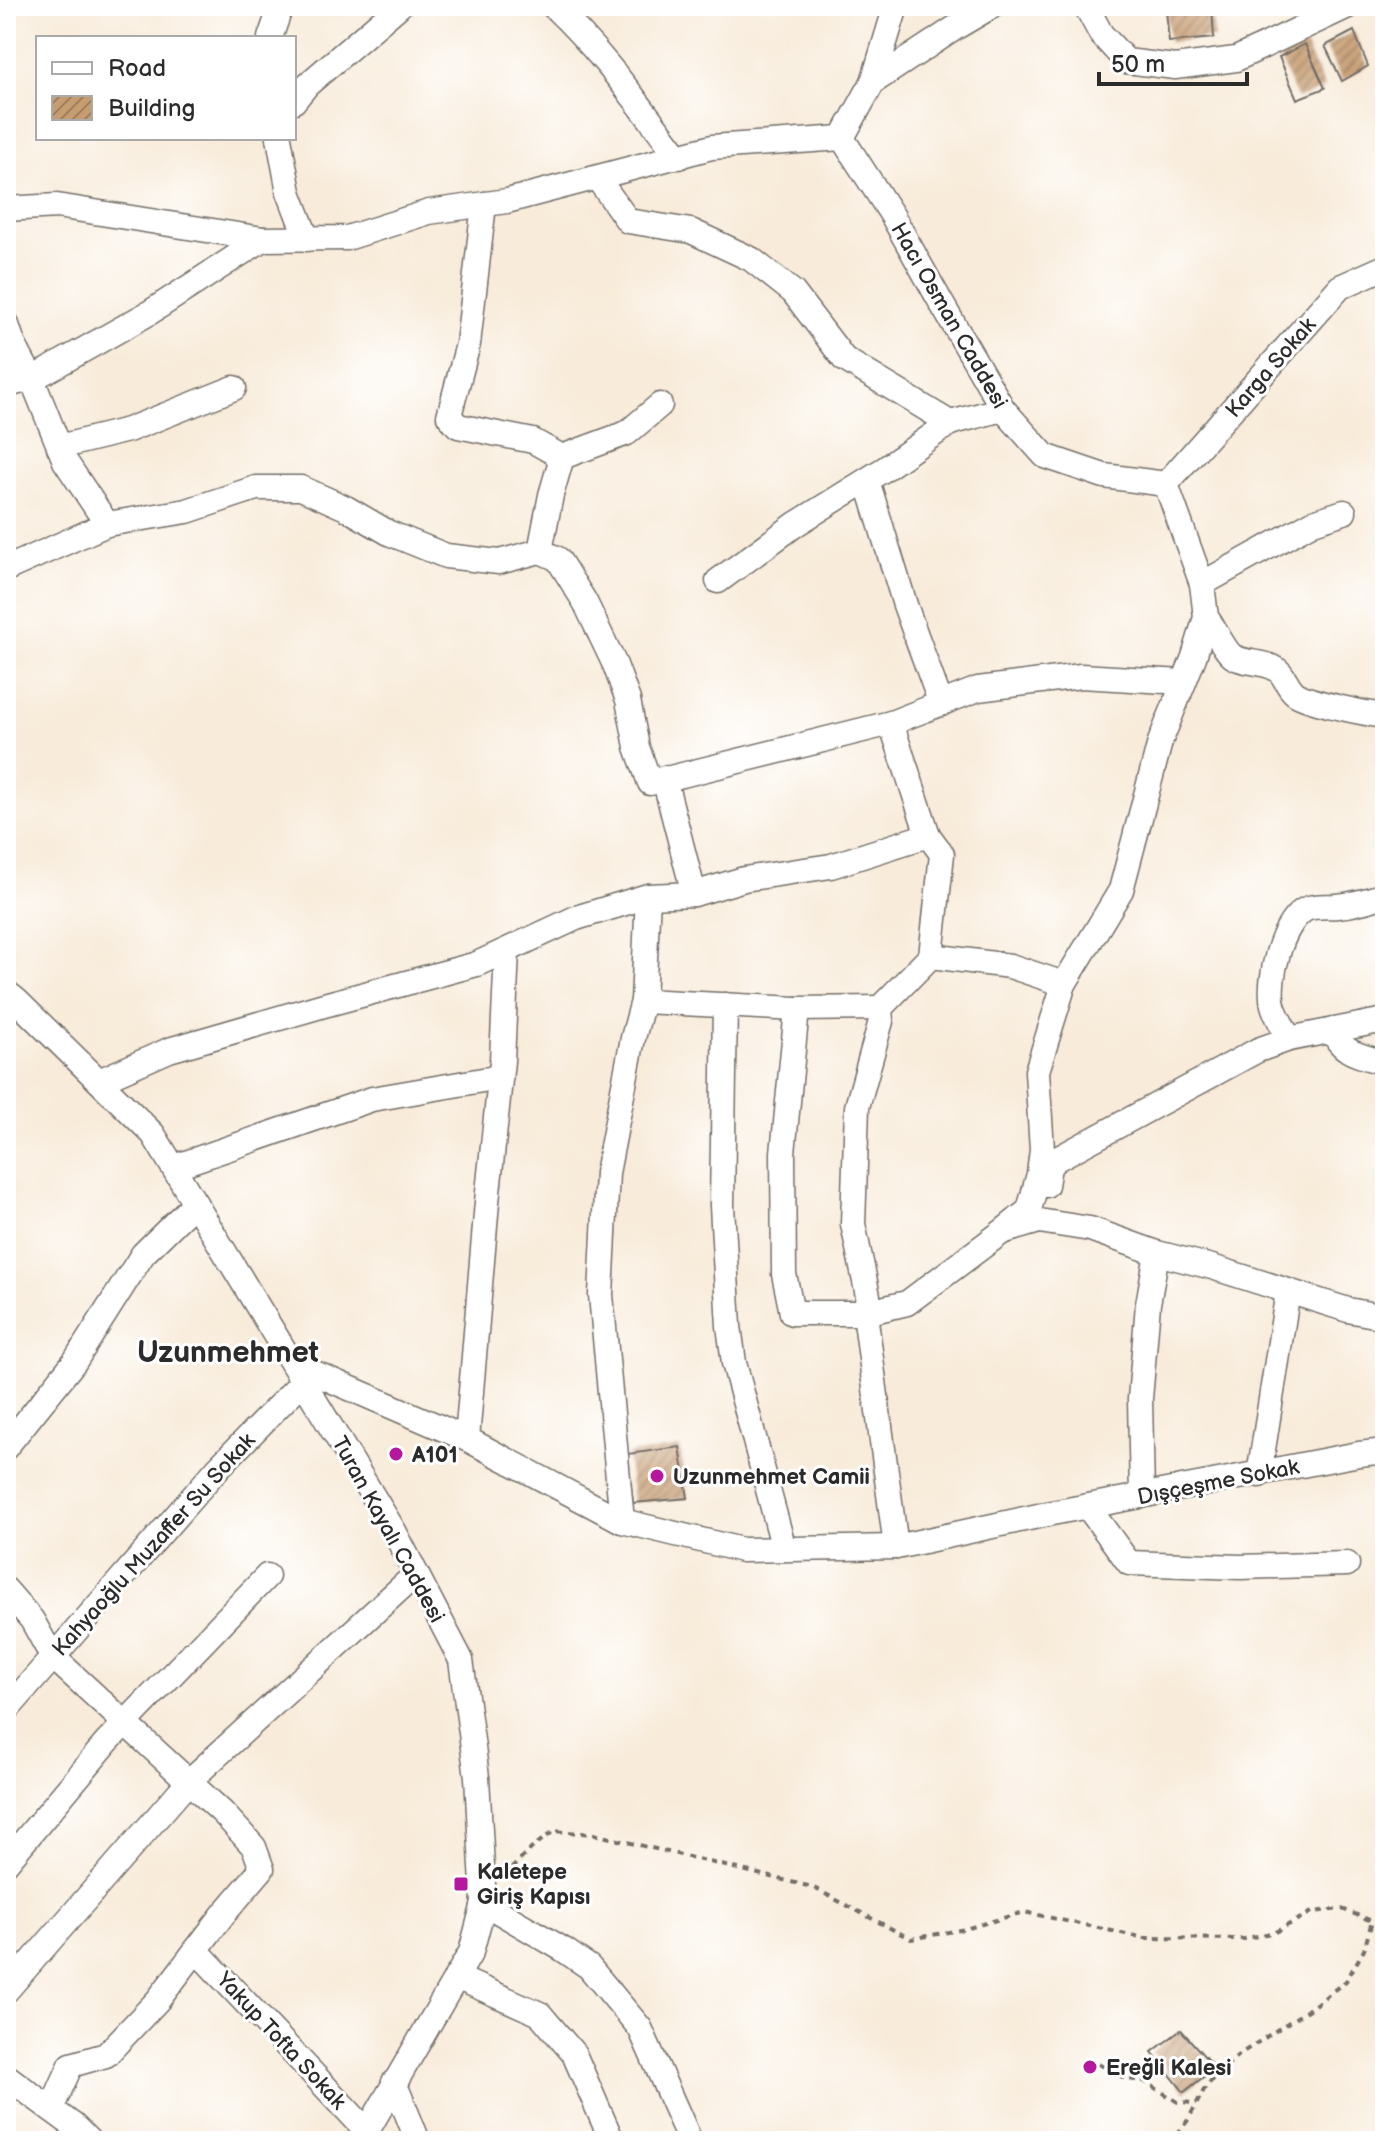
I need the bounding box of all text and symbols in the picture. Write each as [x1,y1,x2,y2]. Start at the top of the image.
legend [36,36,296,140]
scale bar [1099,36,1247,86]
text: 50 m [1111,50,1165,79]
text: Road [108,54,166,83]
text: Building [108,94,195,123]
street label: Hacı Osman Caddesi [884,218,1013,414]
street label: Karga Sokak [1220,312,1322,424]
district label: Uzunmehmet [137,1335,319,1371]
street label: Kahyaoğlu Muzaffer Su Sokak [47,1428,262,1662]
street label: Turan Kayalı Caddesi [325,1432,450,1628]
place label: A101 [411,1442,458,1469]
marker: A101 [387,1445,405,1463]
street label: Dışçeşme Sokak [1135,1454,1302,1511]
place label: Uzunmehmet Camii [673,1464,870,1491]
marker: Uzunmehmet Camii [648,1467,666,1485]
place label: Kaletepe Giriş Kapısı [477,1859,590,1911]
marker: Kaletepe Giriş Kapısı [452,1875,470,1893]
street label: Yakup Tofta Sokak [210,1966,352,2115]
place label: Ereğli Kalesi [1106,2055,1232,2082]
marker: Ereğli Kalesi [1081,2058,1099,2076]

